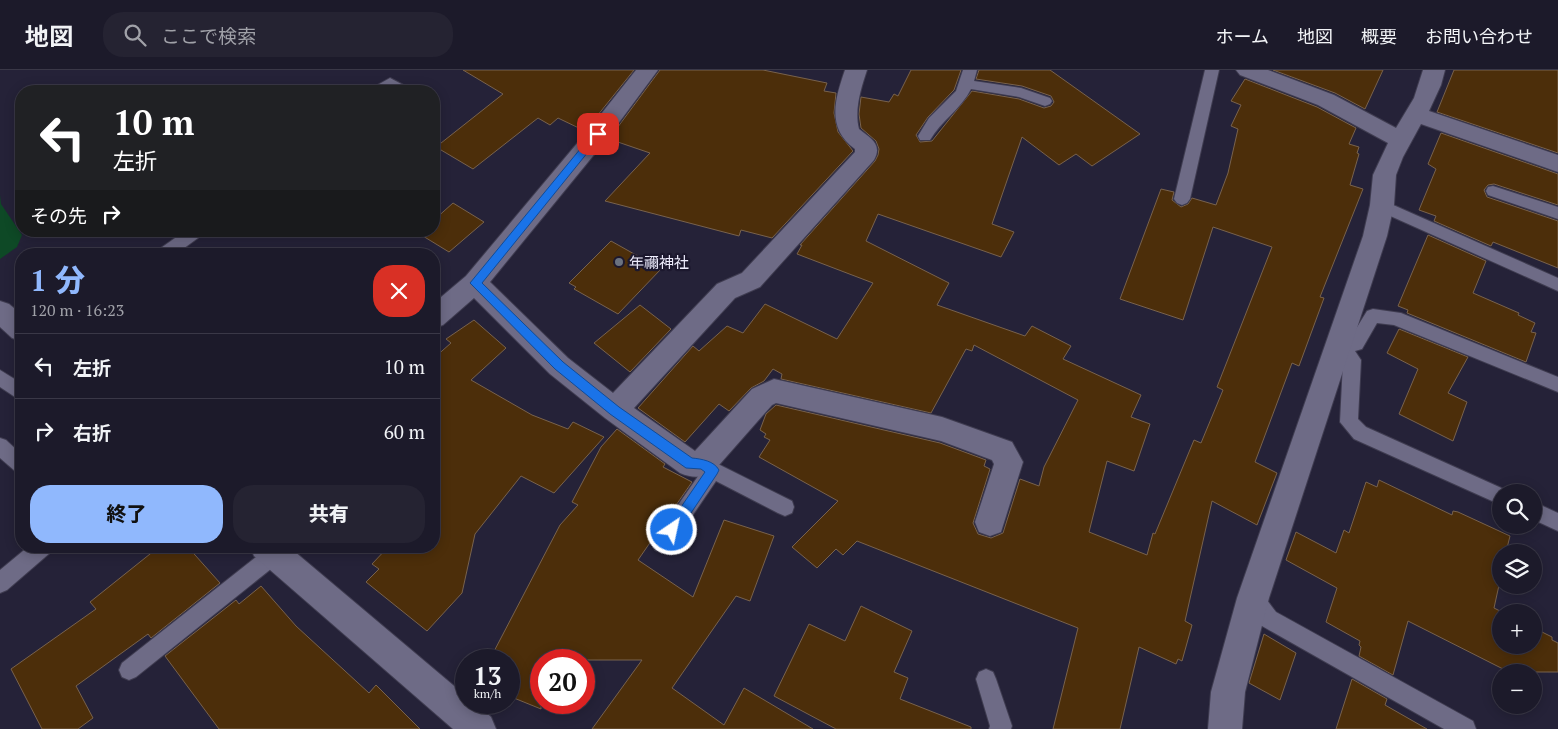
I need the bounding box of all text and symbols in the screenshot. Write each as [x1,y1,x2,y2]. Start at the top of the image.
search box [103,12,453,57]
text: 地図 [25,20,73,52]
icon: search [121,21,149,49]
text: ここで検索 [161,23,256,48]
text: ホーム [1216,24,1269,48]
text: 地図 [1297,24,1333,48]
text: 概要 [1361,24,1397,48]
text: お問い合わせ [1425,24,1533,48]
text: 10 m [113,99,194,145]
icon: left [30,105,95,170]
pin [577,113,619,155]
icon: arrive [584,120,612,148]
text: 左折 [113,146,157,175]
icon: right [97,200,125,228]
text: その先 [30,203,87,228]
place label: 年禰神社 [629,252,689,272]
marker: 年禰神社 [613,256,625,268]
text: 1 分 [30,260,85,300]
button: close [373,265,425,317]
text: 120 m · 16:23 [30,299,124,321]
icon: left [30,352,58,380]
text: 10 m [384,354,425,379]
text: 左折 [73,355,111,380]
icon: right [30,417,58,445]
text: 60 m [384,419,425,444]
text: 右折 [73,420,111,445]
map controls [1492,484,1542,714]
button: search [1492,484,1542,534]
button: 終了 [30,485,223,543]
button: 共有 [233,485,425,543]
position arrow [645,503,697,555]
button: layers [1492,544,1542,594]
button: + [1492,604,1542,654]
speed limit sign: 20 [530,649,595,714]
text: 13 [473,659,502,692]
button: − [1492,664,1542,714]
text: km/h [474,686,501,701]

